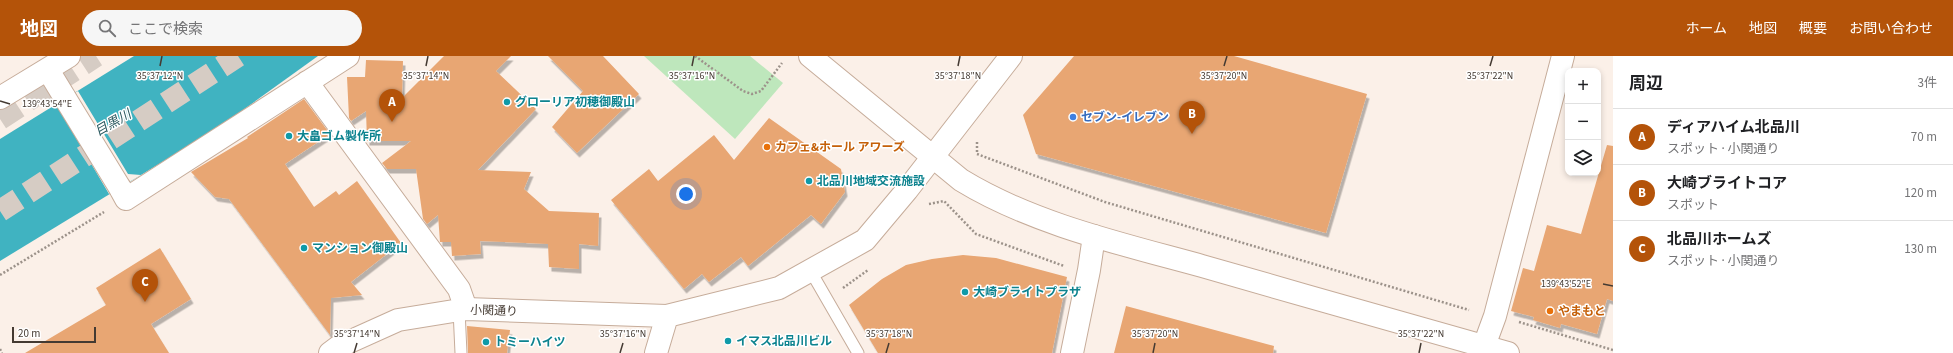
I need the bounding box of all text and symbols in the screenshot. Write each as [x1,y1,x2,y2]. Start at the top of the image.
search box [82,10,362,46]
text: 地図 [20,16,58,43]
icon: search [96,17,118,39]
text: ここで検索 [128,19,203,40]
text: ホーム [1685,19,1727,39]
text: 地図 [1749,19,1777,39]
text: 概要 [1799,19,1827,39]
text: お問い合わせ [1849,19,1933,39]
map controls [1565,68,1601,176]
button: + [1565,68,1601,104]
text: 35°37'12"N [137,69,183,83]
text: 35°37'14"N [403,69,449,83]
text: 35°37'16"N [669,69,715,83]
text: 35°37'18"N [935,69,981,83]
text: 35°37'20"N [1201,69,1247,83]
text: 35°37'22"N [1467,69,1513,83]
text: 周辺 [1629,72,1663,96]
text: 3件 [1918,74,1937,92]
pin: A [379,89,405,122]
place label: グローリア初穂御殿山 [515,94,635,111]
text: 139°43'54"E [22,97,72,111]
marker: グローリア初穂御殿山 [502,97,512,107]
pin: B [1179,101,1205,134]
water label: 目黒川 [92,104,136,141]
button: − [1565,104,1601,140]
place label: セブン-イレブン [1081,109,1169,126]
marker: セブン-イレブン [1068,112,1078,122]
text: ディアハイム北品川 [1667,117,1800,138]
place label: 大畠ゴム製作所 [297,128,381,145]
text: A [1638,128,1646,146]
text: 70 m [1911,128,1937,146]
marker: 大畠ゴム製作所 [284,131,294,141]
place label: カフェ&ホール アワーズ [775,139,905,156]
button: layers [1565,140,1601,176]
text: スポット · 小関通り [1667,140,1779,158]
marker: カフェ&ホール アワーズ [762,142,772,152]
place label: 北品川地域交流施設 [817,173,925,190]
text: 大崎ブライトコア [1667,173,1787,194]
marker: 北品川地域交流施設 [804,176,814,186]
your location [676,184,696,204]
text: B [1638,184,1646,202]
text: 120 m [1904,184,1937,202]
text: スポット [1667,196,1719,214]
text: 北品川ホームズ [1667,229,1772,250]
place label: マンション御殿山 [312,240,408,257]
text: C [1638,240,1646,258]
text: 130 m [1904,240,1937,258]
marker: マンション御殿山 [299,243,309,253]
text: スポット · 小関通り [1667,252,1779,270]
pin: C [132,269,158,302]
text: 139°43'52"E [1541,277,1591,291]
place label: 大崎ブライトプラザ [973,284,1081,301]
marker: 大崎ブライトプラザ [960,287,970,297]
street label: 小関通り [470,302,518,320]
place label: やまもと [1558,303,1606,320]
marker: やまもと [1545,306,1555,316]
scale bar [12,325,96,344]
text: 20 m [18,326,40,341]
text: 35°37'14"N [334,327,380,341]
text: 35°37'16"N [600,327,646,341]
text: 35°37'18"N [866,327,912,341]
text: 35°37'20"N [1132,327,1178,341]
text: 35°37'22"N [1398,327,1444,341]
place label: イマス北品川ビル [736,333,832,350]
place label: トミーハイツ [494,334,566,351]
marker: イマス北品川ビル [723,336,733,346]
marker: トミーハイツ [481,337,491,347]

